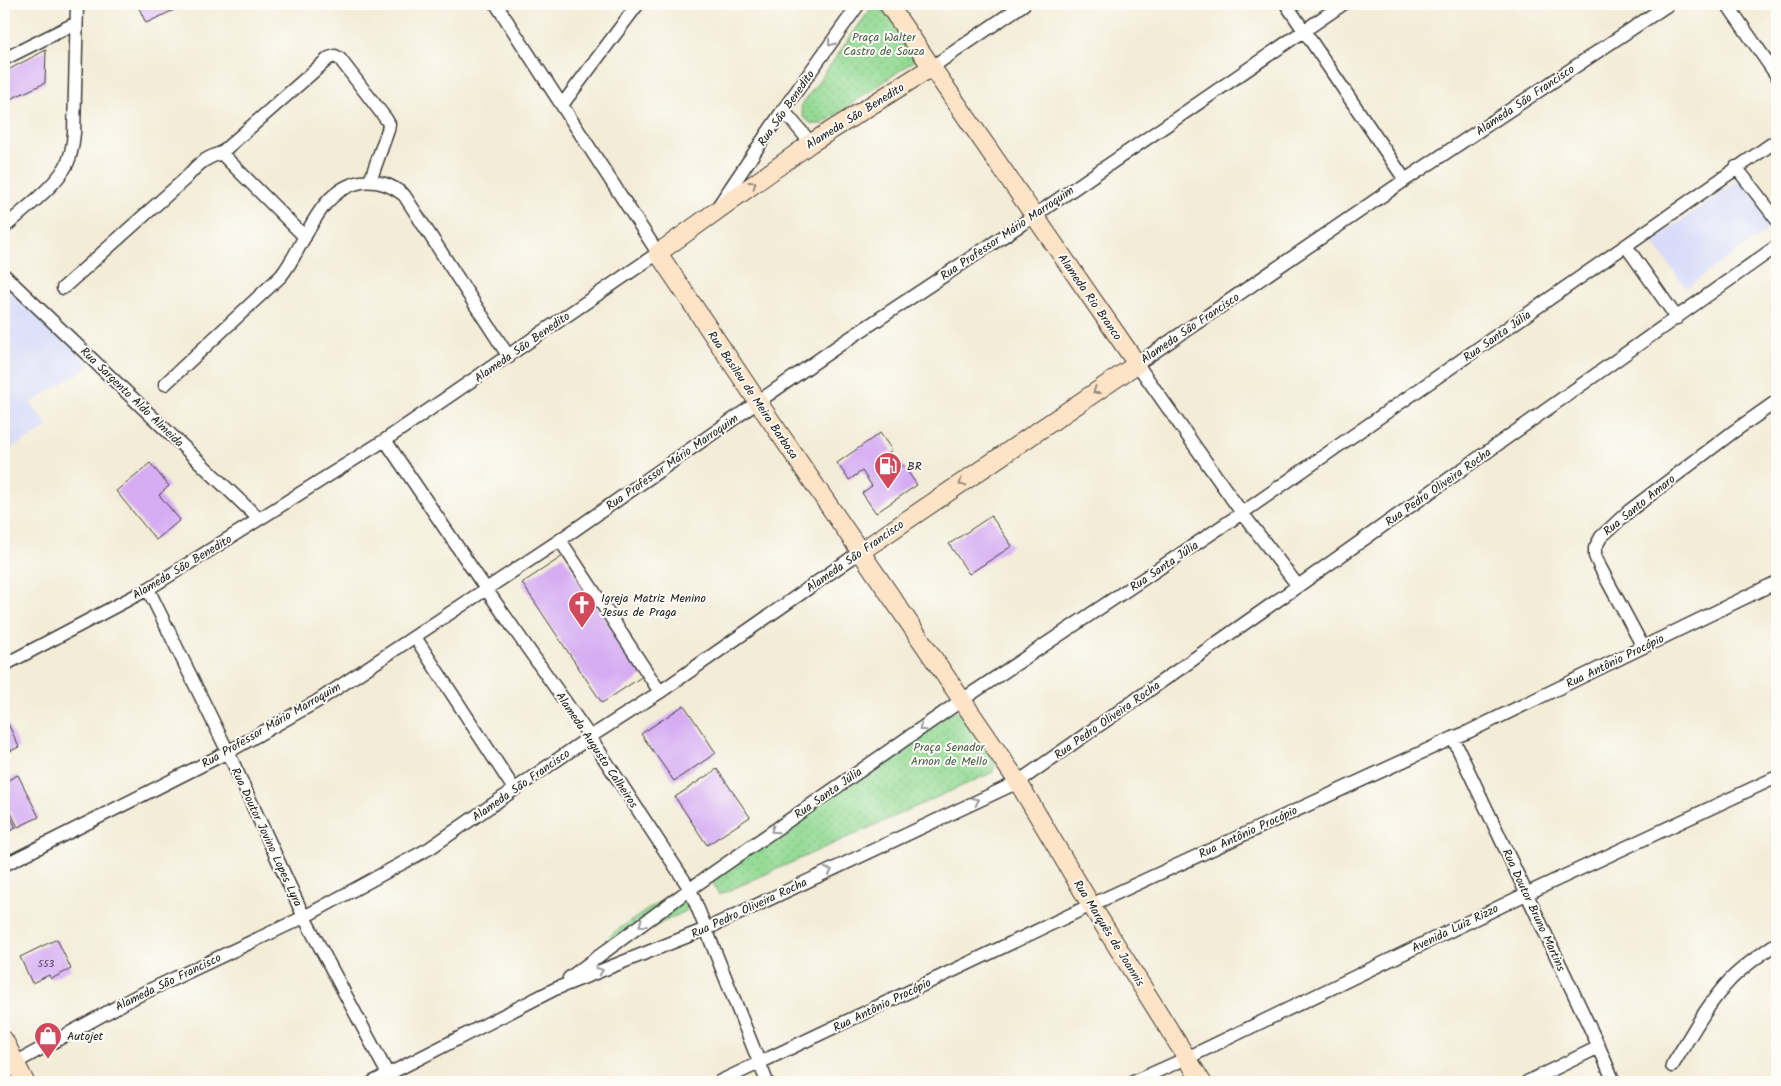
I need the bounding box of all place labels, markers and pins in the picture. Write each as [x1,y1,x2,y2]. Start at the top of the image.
fuel station icon: BR [873,451,903,490]
place label: BR [907,457,922,476]
place label: Igreja Matriz Menino Jesus de Praga [601,589,706,622]
church icon: Igreja Matriz Menino Jesus de Praga [567,590,597,629]
shop icon: Autojet [33,1021,63,1060]
place label: Autojet [67,1027,104,1046]

